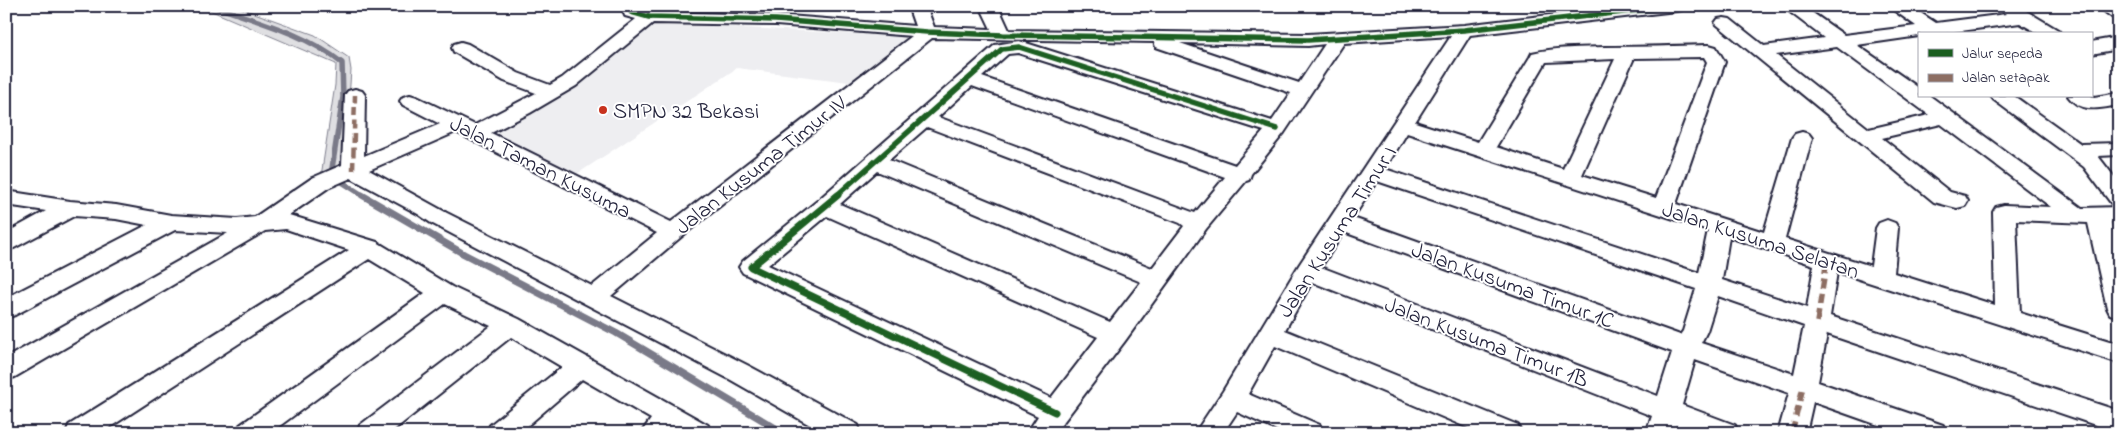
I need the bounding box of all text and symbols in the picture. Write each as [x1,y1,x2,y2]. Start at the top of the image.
legend [1918,32,2092,98]
text: Jalur sepeda [1962,43,2043,65]
text: Jalan setapak [1962,67,2050,89]
street label: Jalan Kusuma Timur IV [669,89,855,244]
place label: SMPN 32 Bekasi [613,97,759,129]
marker: SMPN 32 Bekasi [597,104,609,116]
street label: Jalan Taman Kusuma [443,109,636,228]
street label: Jalan Kusuma Timur I [1271,140,1406,325]
street label: Jalan Kusuma Selatan [1657,195,1863,289]
street label: Jalan Kusuma Timur 1C [1406,235,1618,338]
street label: Jalan Kusuma Timur 1B [1379,290,1593,398]

